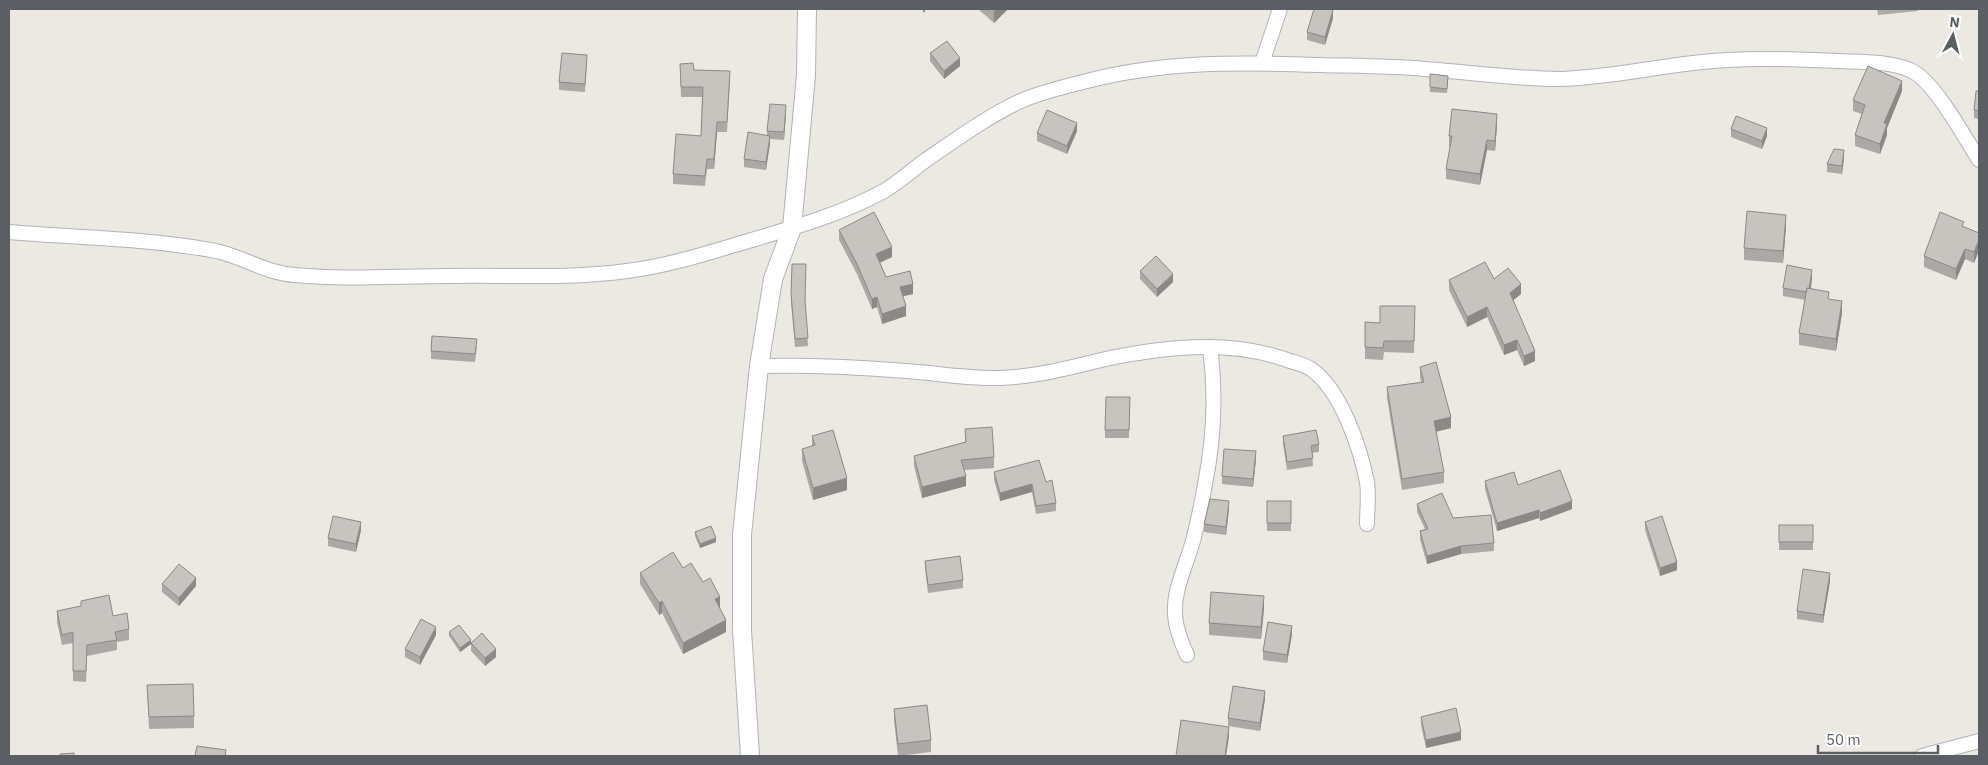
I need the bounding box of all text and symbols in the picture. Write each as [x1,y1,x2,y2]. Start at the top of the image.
north arrow [1928,10,1978,60]
text: N [1948,13,1961,32]
scale bar [1818,722,1938,754]
text: 50 m [1826,730,1861,749]

